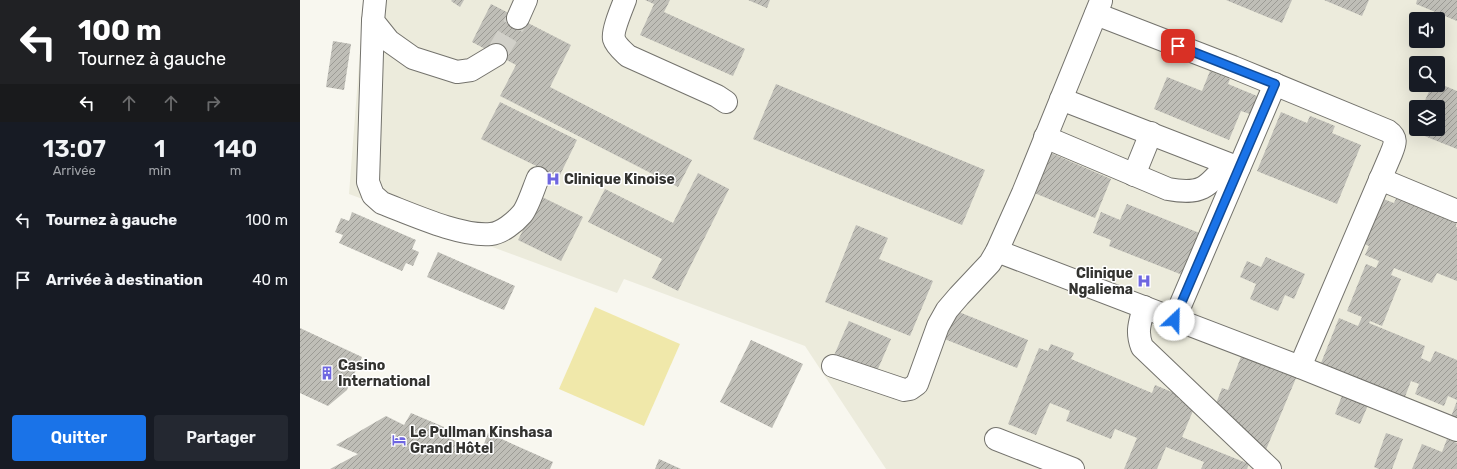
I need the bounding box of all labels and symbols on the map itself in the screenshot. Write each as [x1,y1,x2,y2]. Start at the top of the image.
pin [1161,29,1195,63]
hospital icon: Clinique Kinoise [545,171,561,187]
place label: Clinique Kinoise [564,171,675,188]
place label: Clinique Ngaliema [1068,265,1133,298]
hospital icon: Clinique Ngaliema [1136,273,1152,289]
position arrow [1153,299,1195,341]
place label: Casino International [338,357,430,390]
building icon: Casino International [319,365,335,381]
place label: Le Pullman Kinshasa Grand Hôtel [410,424,553,457]
hotel icon: Le Pullman Kinshasa Grand Hôtel [391,432,407,448]

